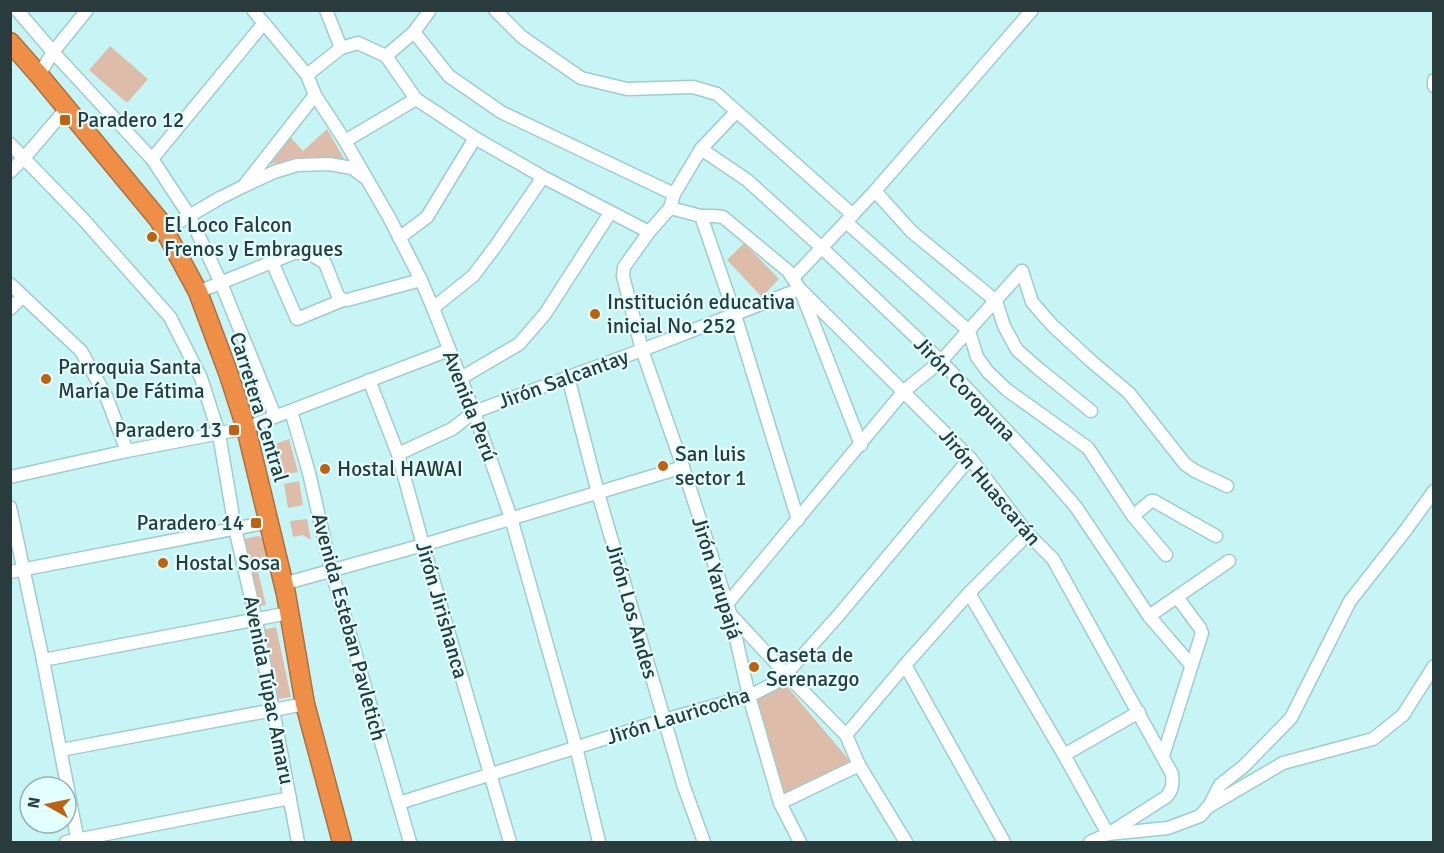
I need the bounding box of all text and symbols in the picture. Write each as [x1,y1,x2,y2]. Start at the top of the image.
place label: Paradero 12 [77,107,184,133]
marker: Paradero 12 [58,113,72,127]
place label: El Loco Falcon Frenos y Embragues [164,212,343,262]
marker: El Loco Falcon Frenos y Embragues [145,230,159,244]
place label: Institución educativa inicial No. 252 [607,289,795,339]
marker: Institución educativa inicial No. 252 [588,307,602,321]
street label: Carretera Central [224,329,294,485]
street label: Jirón Coropuna [908,331,1022,447]
street label: Jirón Salcantay [494,343,632,415]
street label: Avenida Perú [437,347,503,465]
place label: Parroquia Santa María De Fátima [58,354,205,404]
marker: Parroquia Santa María De Fátima [39,372,53,386]
place label: Paradero 13 [115,417,222,443]
marker: Paradero 13 [227,423,241,437]
street label: Jirón Huascarán [933,423,1047,551]
place label: San luis sector 1 [675,441,746,491]
place label: Hostal HAWAI [337,456,463,482]
marker: San luis sector 1 [656,459,670,473]
marker: Hostal HAWAI [318,462,332,476]
place label: Paradero 14 [137,510,244,536]
street label: Avenida Esteban Pavletich [306,510,392,744]
street label: Jirón Yarupajá [686,513,748,643]
marker: Paradero 14 [249,516,263,530]
street label: Jirón Jirishanca [410,538,474,682]
street label: Jirón Los Andes [600,540,664,682]
place label: Hostal Sosa [175,550,280,576]
marker: Hostal Sosa [156,556,170,570]
street label: Avenida Túpac Amaru [238,593,300,787]
place label: Caseta de Serenazgo [766,642,859,692]
marker: Caseta de Serenazgo [747,660,761,674]
street label: Jirón Lauricocha [603,682,753,750]
north arrow [18,775,78,835]
text: N [23,796,45,810]

